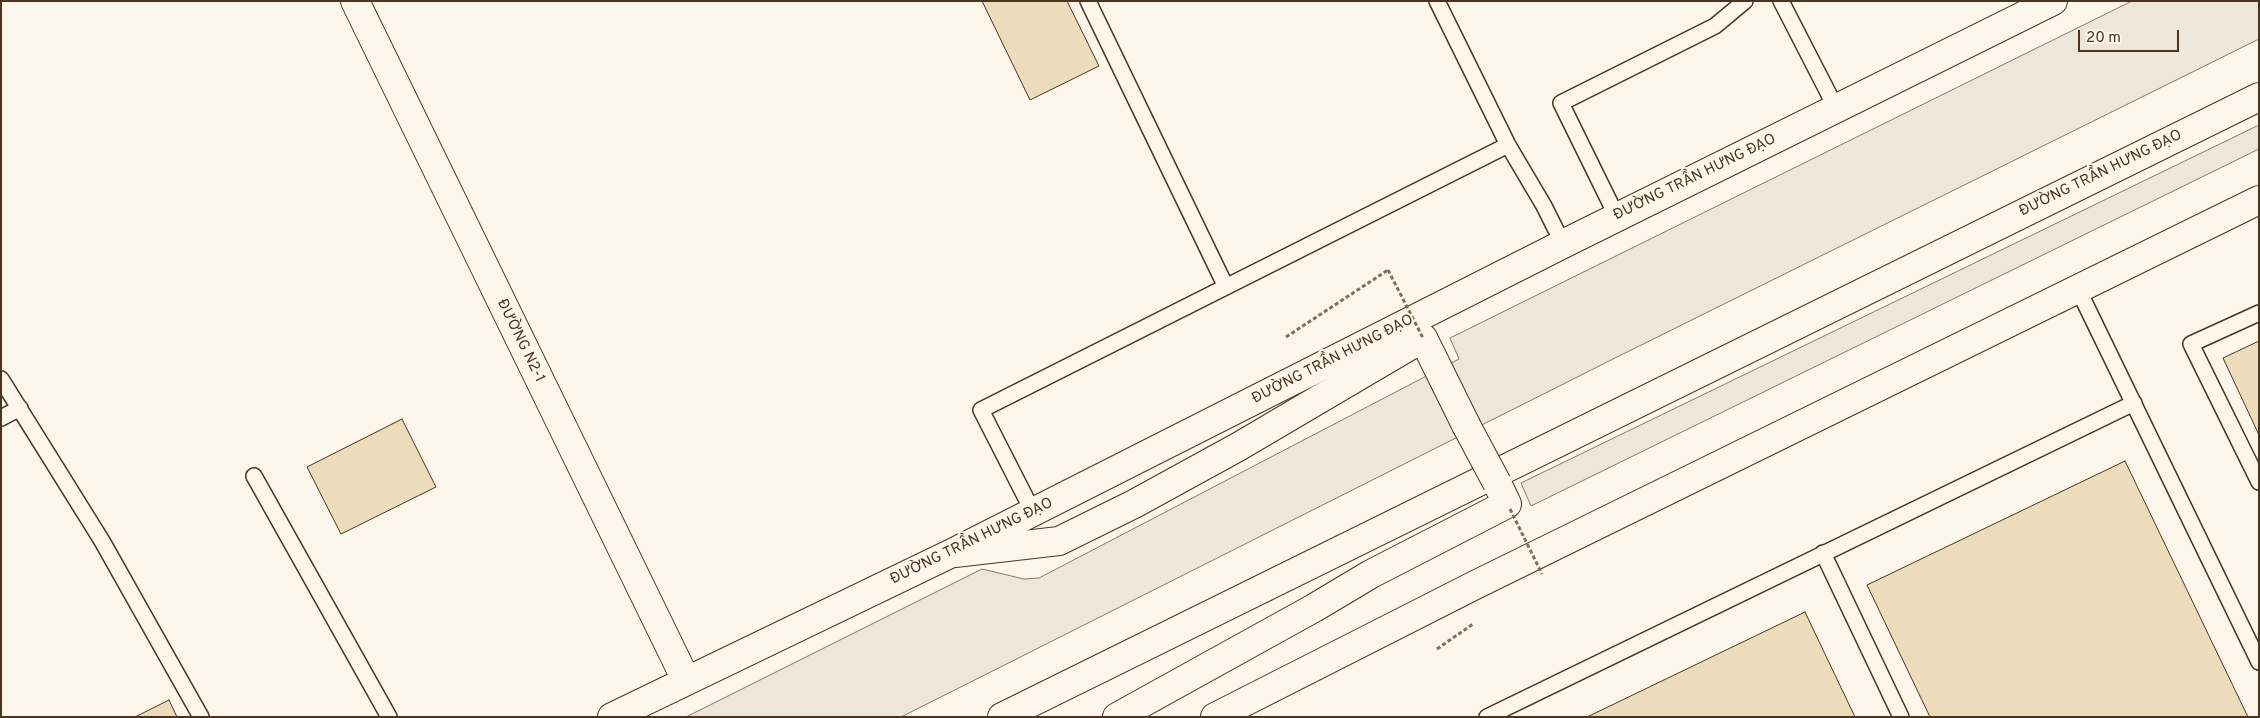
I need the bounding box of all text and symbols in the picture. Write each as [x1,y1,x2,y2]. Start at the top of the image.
scale bar [2080,20,2181,52]
text: 20 m [2086,29,2121,48]
street label: ĐƯỜNG TRẦN HƯNG ĐẠO [2017,127,2185,221]
street label: ĐƯỜNG TRẦN HƯNG ĐẠO [1611,131,1779,225]
street label: ĐƯỜNG N2-1 [492,296,548,386]
street label: ĐƯỜNG TRẦN HƯNG ĐẠO [1249,311,1417,409]
street label: ĐƯỜNG TRẦN HƯNG ĐẠO [888,495,1056,589]

